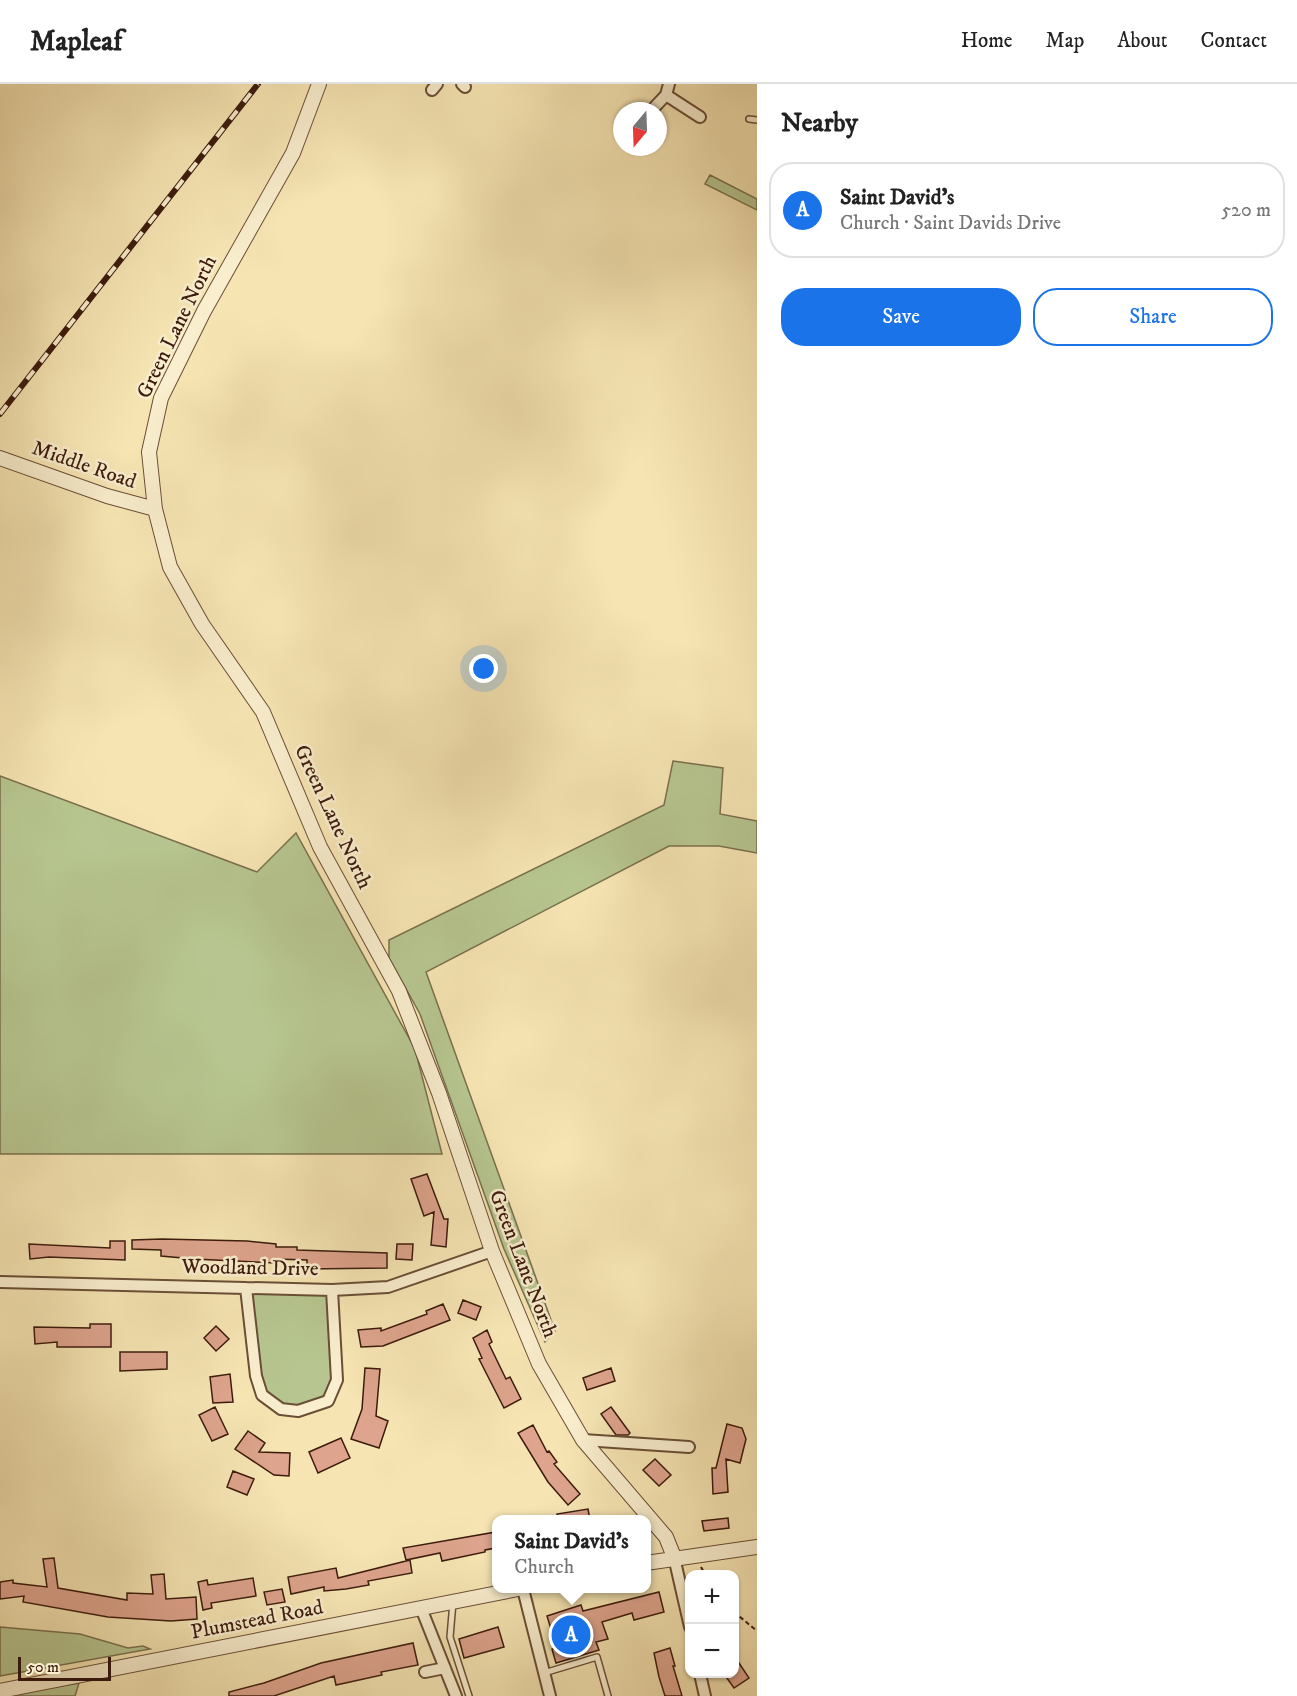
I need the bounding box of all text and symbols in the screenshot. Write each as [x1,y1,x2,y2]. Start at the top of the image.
text: Mapleaf [30,24,122,59]
text: Home [961,28,1013,54]
text: Map [1046,28,1084,54]
text: About [1117,28,1168,54]
text: Contact [1201,28,1267,54]
north arrow [613,102,667,156]
text: Nearby [781,107,858,140]
text: Saint David's [840,184,954,211]
text: A [796,198,809,223]
text: 520 m [1221,198,1271,223]
text: Church · Saint Davids Drive [840,211,1061,236]
street label: Green Lane North [131,251,223,403]
button: Save [781,288,1021,346]
button: Share [1033,288,1273,346]
street label: Middle Road [28,435,140,495]
your location [469,654,498,683]
street label: Green Lane North [288,741,378,893]
street label: Green Lane North [483,1187,563,1341]
street label: Woodland Drive [180,1254,319,1282]
popup [492,1515,651,1593]
text: Saint David's [514,1528,629,1555]
text: Church [514,1555,574,1580]
map controls [685,1570,739,1678]
button: + [685,1570,739,1624]
street label: Plumstead Road [189,1594,326,1646]
pin: A [552,1612,590,1658]
button: − [685,1624,739,1678]
scale bar [18,1654,111,1682]
text: 50 m [27,1657,59,1677]

